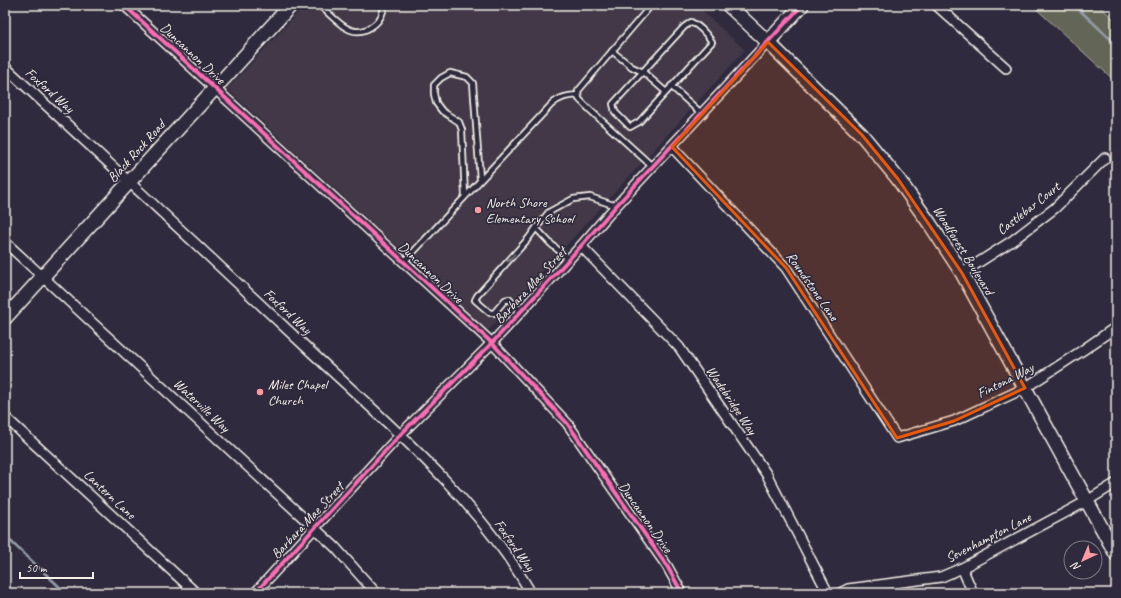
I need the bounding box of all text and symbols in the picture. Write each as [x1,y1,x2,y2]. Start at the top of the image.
street label: Duncannon Drive [157,19,230,89]
street label: Foxford Way [22,64,78,117]
street label: Black Rock Road [104,115,170,186]
street label: Castlebar Court [993,178,1064,238]
place label: North Shore Elementary School [486,194,576,227]
street label: Woodforest Boulevard [929,203,999,300]
marker: North Shore Elementary School [473,205,483,215]
street label: Duncannon Drive [395,238,468,308]
street label: Barbara Mae Street [491,242,572,327]
street label: Roundstone Lane [783,249,843,325]
one-way arrow [506,253,516,263]
street label: Foxford Way [260,285,316,339]
street label: Fintona Way [974,358,1037,402]
street label: Wadebridge Way [702,363,761,439]
street label: Waterville Way [170,375,234,437]
place label: Miles Chapel Church [268,376,330,409]
marker: Miles Chapel Church [255,387,265,397]
street label: Lantern Lane [80,466,140,524]
street label: Barbara Mae Street [268,477,349,562]
street label: Duncannon Drive [615,479,677,557]
street label: Sevenhampton Lane [943,508,1035,566]
street label: Foxford Way [491,516,539,575]
north arrow [1063,540,1103,580]
scale bar [20,554,93,580]
text: N [1067,558,1083,575]
text: 50 m [26,560,48,576]

